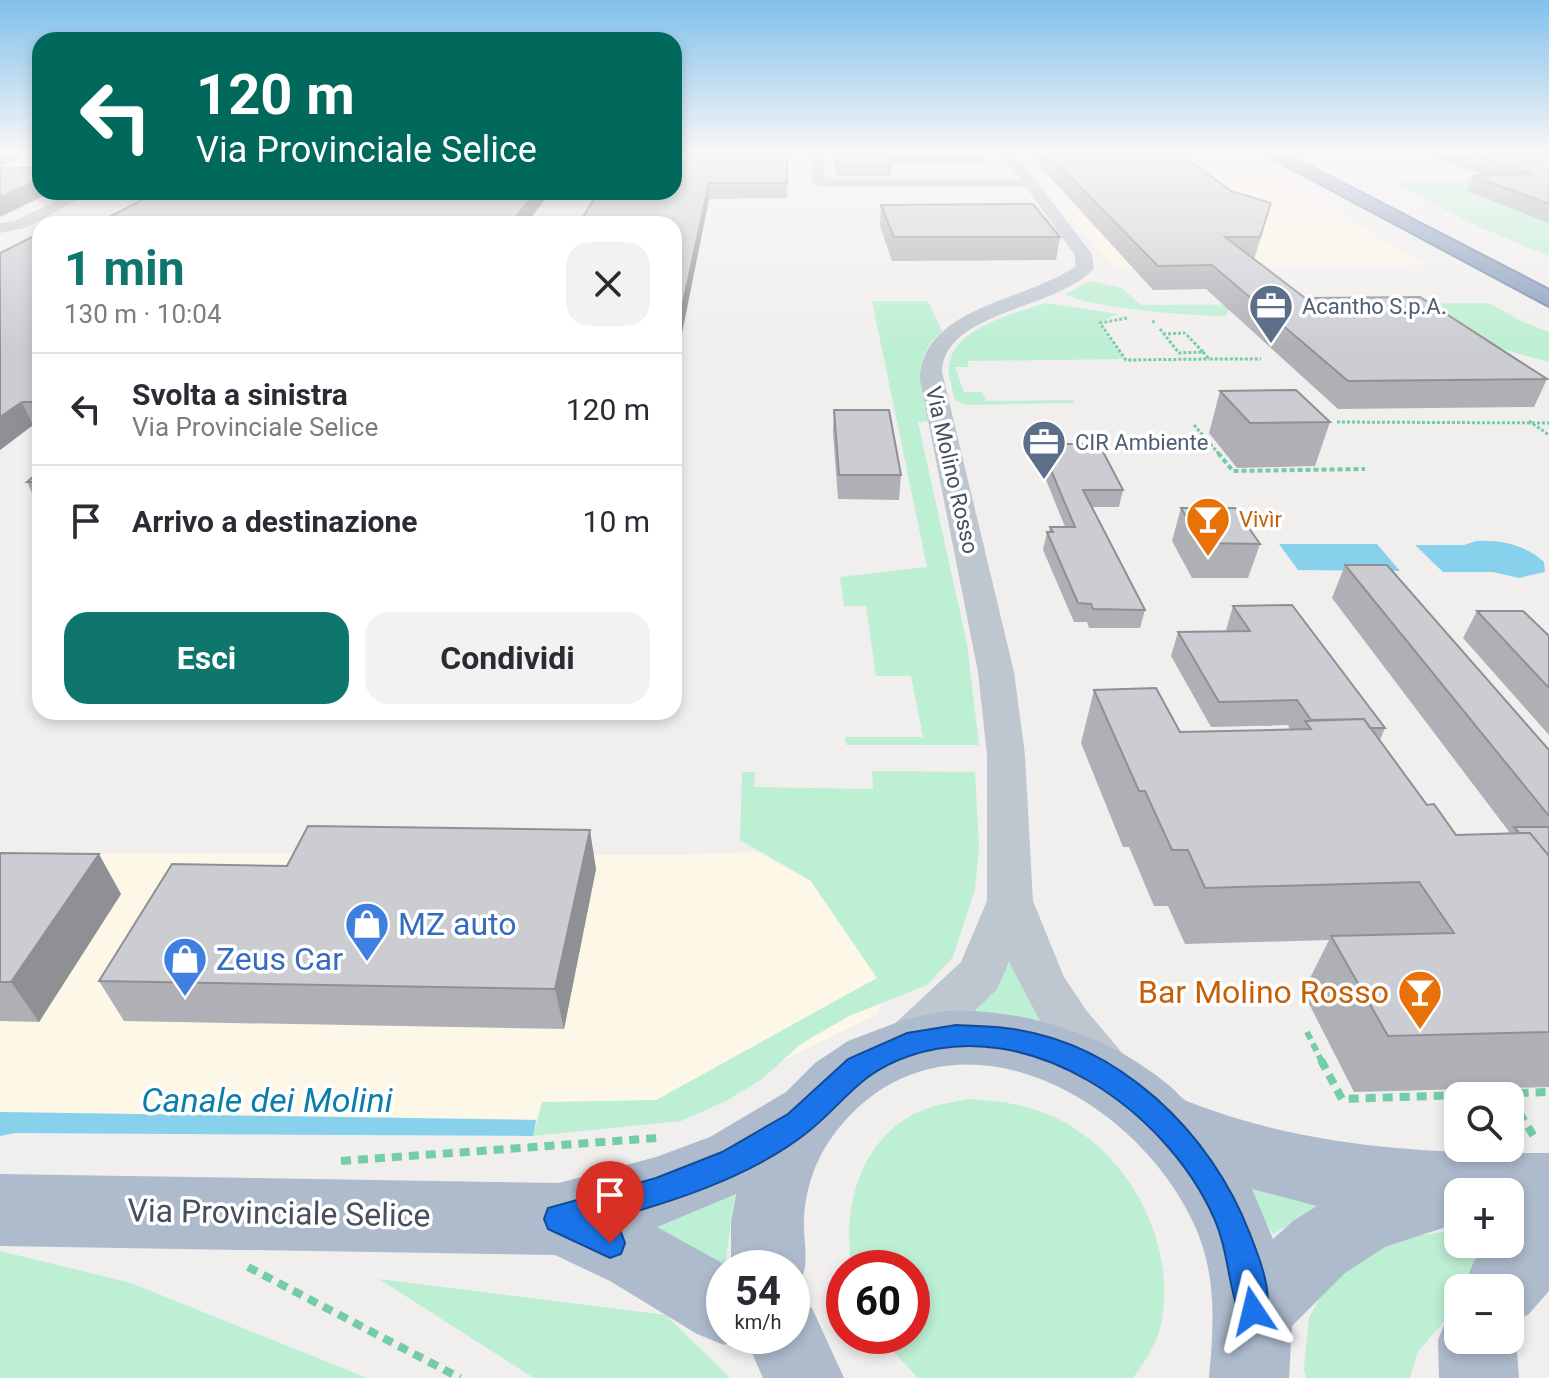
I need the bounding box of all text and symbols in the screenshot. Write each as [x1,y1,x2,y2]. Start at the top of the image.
text: 120 m [196,62,355,128]
icon: left [64,64,168,168]
text: Via Provinciale Selice [196,129,537,171]
text: 1 min [64,240,185,297]
button: close [566,242,650,326]
office icon: Acantho S.p.A. [1247,282,1295,345]
place label: Acantho S.p.A. [1302,294,1446,319]
text: 130 m · 10:04 [64,299,222,329]
text: Svolta a sinistra [132,377,348,412]
street label: Via Molino Rosso [921,384,983,556]
icon: left [64,387,108,431]
text: 120 m [566,392,650,427]
text: Via Provinciale Selice [132,412,378,442]
office icon: CIR Ambiente [1020,418,1068,481]
place label: CIR Ambiente [1075,430,1208,455]
bar icon: Vivìr [1184,495,1232,558]
icon: arrive [64,499,108,543]
text: Arrivo a destinazione [132,504,418,539]
text: 10 m [583,504,650,539]
place label: Vivìr [1239,507,1282,532]
button: Esci [64,612,349,704]
button: Condividi [365,612,650,704]
shop icon: MZ auto [343,900,391,963]
place label: MZ auto [398,905,517,943]
shop icon: Zeus Car [161,935,209,998]
place label: Zeus Car [216,940,343,978]
bar icon: Bar Molino Rosso [1396,968,1444,1031]
place label: Bar Molino Rosso [1138,973,1389,1011]
water label: Canale dei Molini [141,1080,394,1120]
map controls [1444,1082,1524,1354]
button: search [1444,1082,1524,1162]
pin [576,1161,644,1243]
icon: arrive [588,1173,632,1217]
button: + [1444,1178,1524,1258]
street label: Via Provinciale Selice [127,1191,431,1235]
speed limit sign: 60 [826,1250,930,1354]
text: 54 [735,1268,781,1315]
position arrow [1211,1269,1295,1353]
button: − [1444,1274,1524,1354]
text: km/h [735,1310,781,1334]

